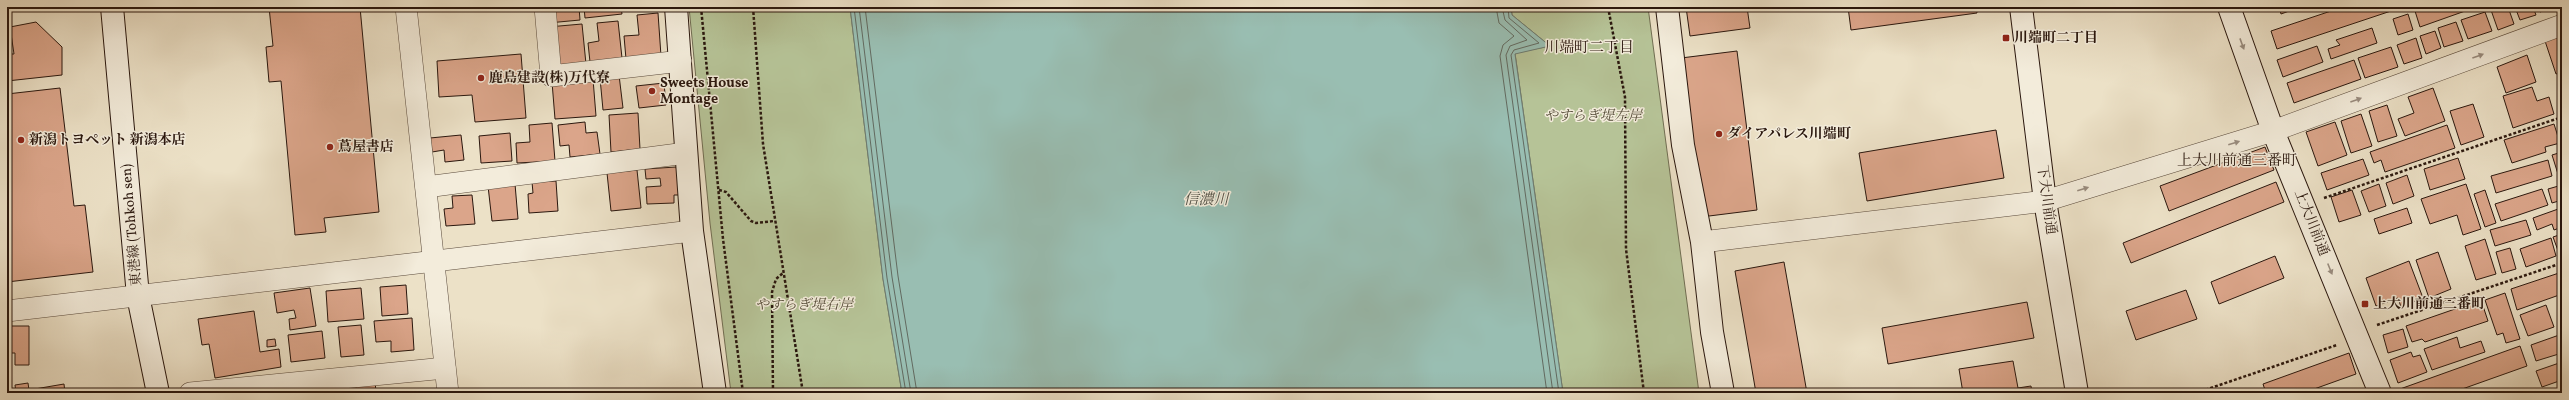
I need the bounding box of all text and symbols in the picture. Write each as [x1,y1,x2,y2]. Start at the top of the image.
place label: 川端町二丁目 [2014,29,2098,48]
marker: 川端町二丁目 [2001,33,2011,43]
district label: 川端町二丁目 [1544,38,1634,59]
one-way arrow [2240,38,2246,50]
one-way arrow [2473,52,2485,58]
place label: 鹿島建設(株)万代寮 [489,69,610,88]
marker: 鹿島建設(株)万代寮 [476,73,486,83]
place label: Sweets House Montage [660,74,749,109]
marker: Sweets House Montage [647,86,657,96]
one-way arrow [2351,97,2363,103]
park label: やすらぎ堤左岸 [1544,107,1644,126]
place label: ダイアパレス川端町 [1727,125,1852,144]
marker: ダイアパレス川端町 [1714,129,1724,139]
place label: 新潟トヨペット 新潟本店 [29,131,186,150]
marker: 新潟トヨペット 新潟本店 [16,135,26,145]
place label: 蔦屋書店 [338,138,394,157]
one-way arrow [2228,140,2240,146]
marker: 蔦屋書店 [325,142,335,152]
district label: 上大川前通三番町 [2177,151,2297,172]
street label: 東港線 (Tohkoh sen) [117,163,147,287]
street label: 下大川前通 [2032,164,2060,236]
one-way arrow [2077,186,2089,192]
street label: 上大川前通 [2289,187,2333,259]
water label: 信濃川 [1183,190,1230,211]
one-way arrow [2327,264,2333,275]
place label: 上大川前通三番町 [2373,295,2486,314]
park label: やすらぎ堤右岸 [755,296,855,315]
marker: 上大川前通三番町 [2360,299,2370,309]

